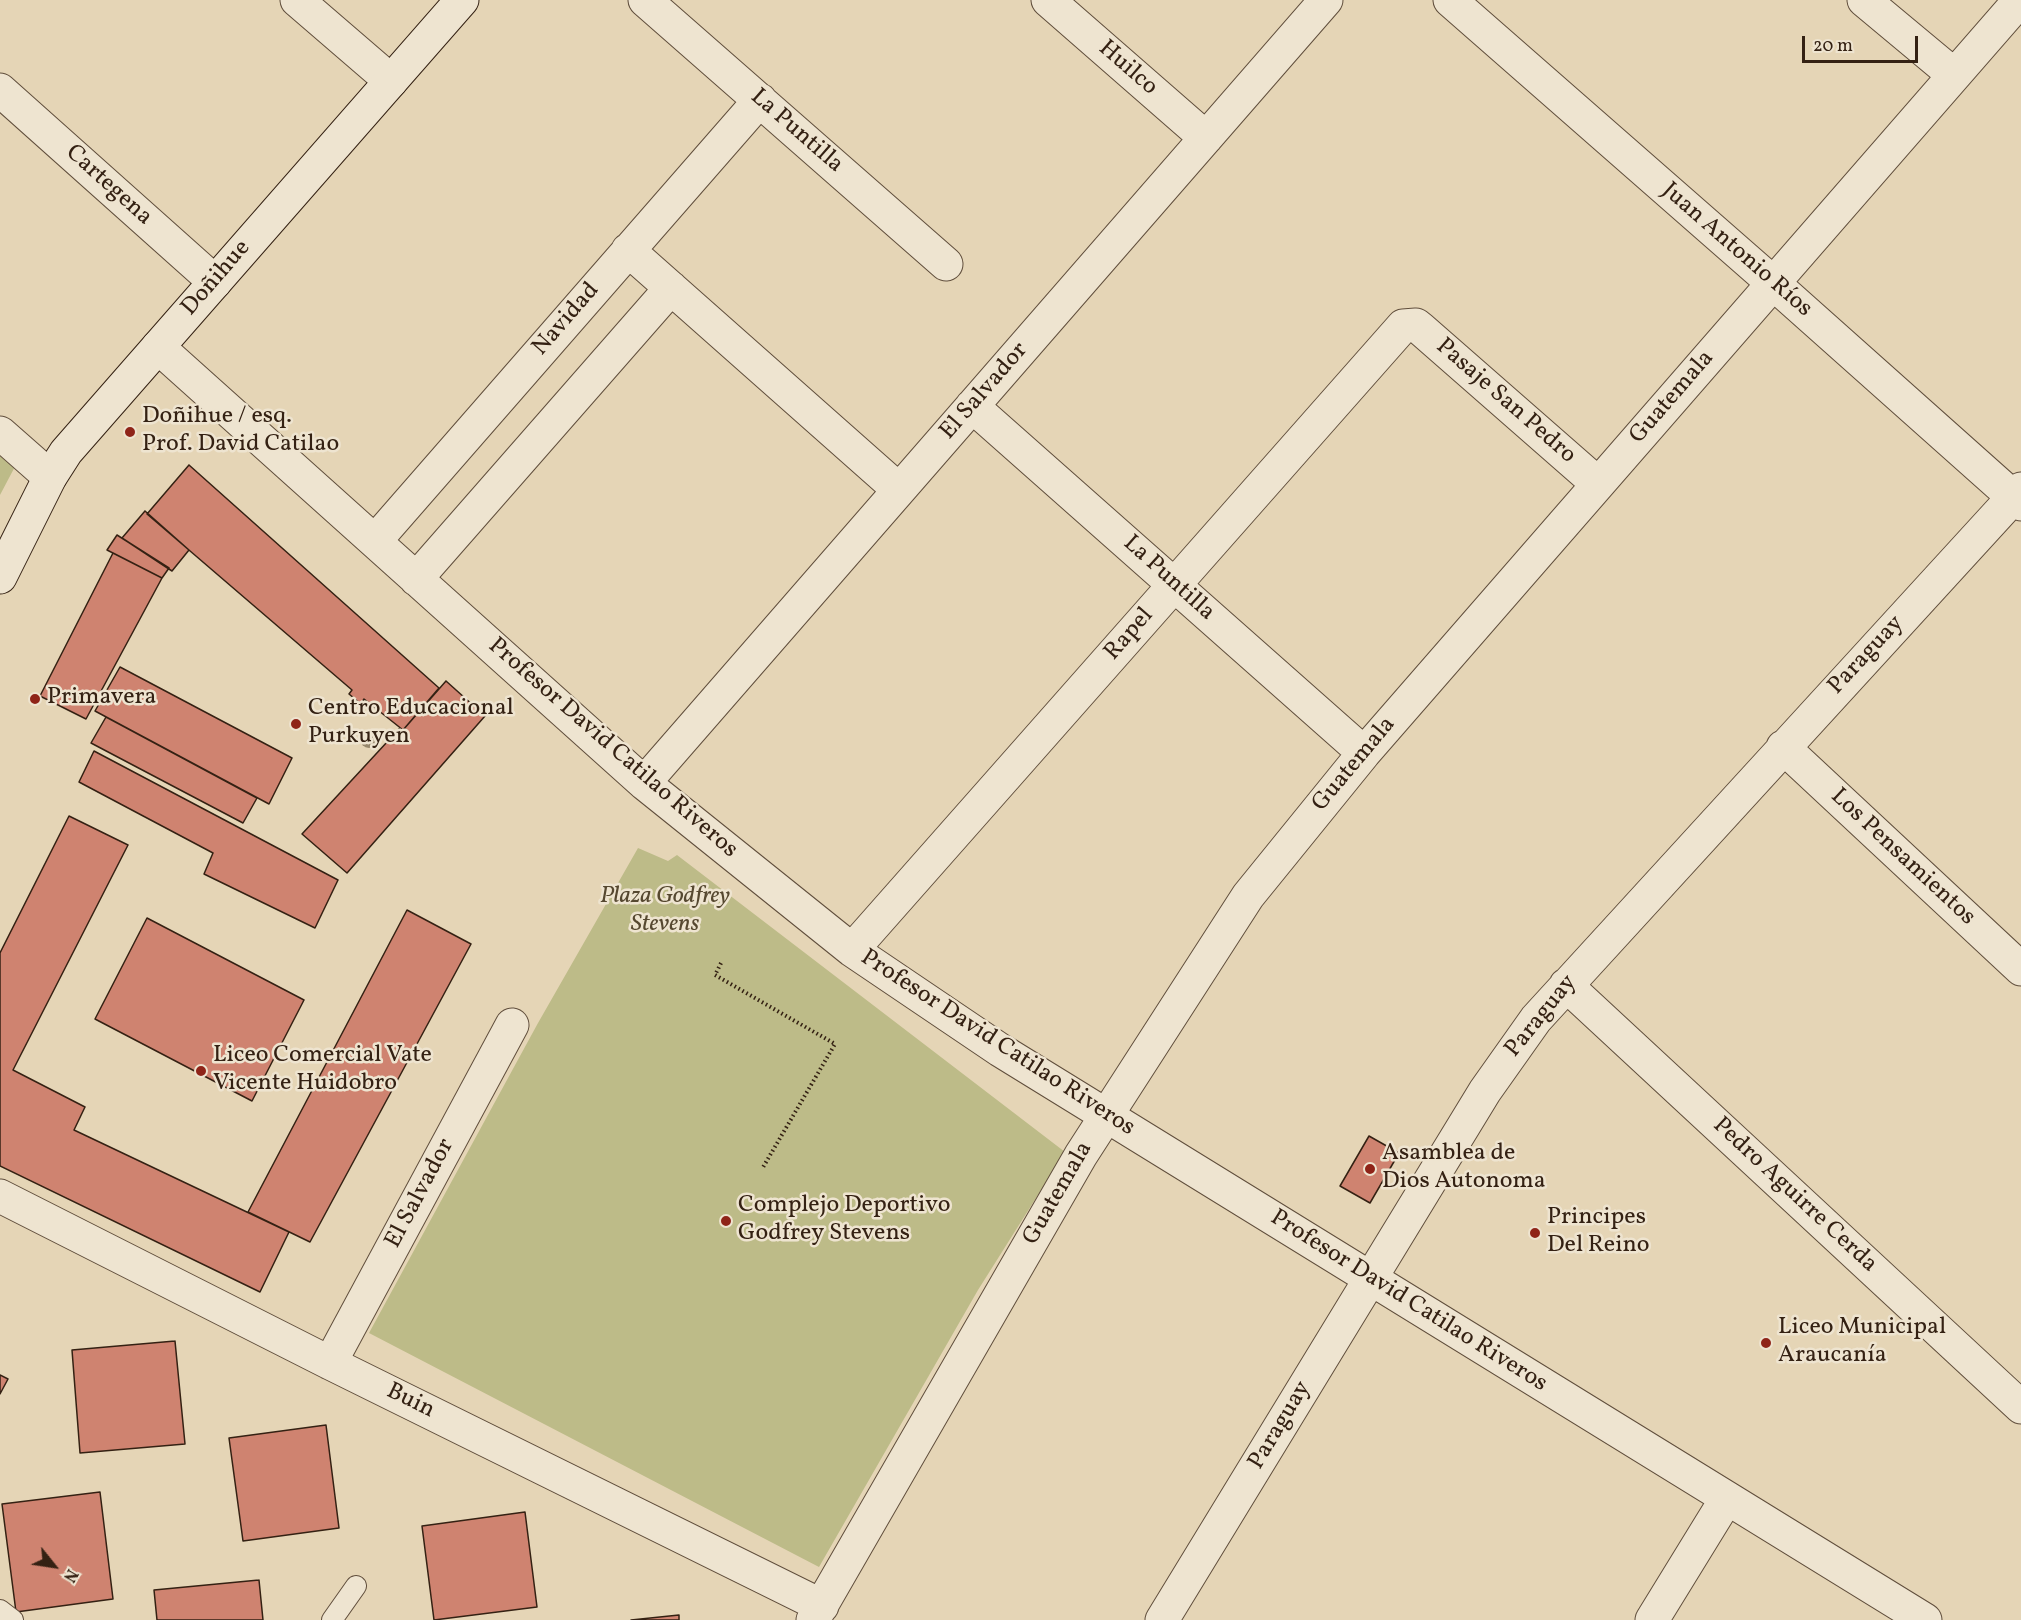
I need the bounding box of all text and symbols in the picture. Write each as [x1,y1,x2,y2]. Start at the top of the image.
scale bar [1805,24,1920,62]
text: 20 m [1813,34,1853,59]
street label: Huilco [1091,35,1163,103]
street label: La Puntilla [744,84,848,180]
street label: Cartegena [59,139,157,233]
street label: Juan Antonio Ríos [1655,178,1817,324]
street label: Doñihue [176,235,258,323]
street label: Navidad [527,277,607,363]
street label: Pasaje San Pedro [1429,333,1581,471]
street label: El Salvador [935,337,1035,447]
street label: Guatemala [1625,345,1721,451]
place label: Doñihue / esq. Prof. David Catilao [142,404,339,460]
marker: Doñihue / esq. Prof. David Catilao [123,425,137,439]
street label: La Puntilla [1116,530,1220,628]
street label: Rapel [1099,603,1161,667]
street label: Paraguay [1823,610,1911,702]
street label: Profesor David Catilao Riveros [481,633,743,865]
place label: Primavera [47,685,157,713]
marker: Primavera [28,692,42,706]
place label: Centro Educacional Purkuyen [308,696,514,752]
street label: Guatemala [1307,712,1403,818]
marker: Centro Educacional Purkuyen [289,717,303,731]
street label: Los Pensamientos [1823,783,1981,933]
park label: Plaza Godfrey Stevens [600,884,730,940]
street label: Profesor David Catilao Riveros [854,944,1140,1144]
street label: Paraguay [1500,970,1584,1064]
place label: Liceo Comercial Vate Vicente Huidobro [213,1043,432,1099]
marker: Liceo Comercial Vate Vicente Huidobro [194,1064,208,1078]
street label: Pedro Aguirre Cerda [1706,1112,1882,1280]
street label: El Salvador [380,1134,462,1254]
street label: Guatemala [1018,1137,1100,1251]
place label: Asamblea de Dios Autonoma [1382,1141,1546,1197]
marker: Asamblea de Dios Autonoma [1363,1162,1377,1176]
place label: Complejo Deportivo Godfrey Stevens [738,1193,950,1249]
street label: Profesor David Catilao Riveros [1264,1205,1552,1399]
place label: Principes Del Reino [1547,1205,1650,1261]
marker: Complejo Deportivo Godfrey Stevens [719,1214,733,1228]
marker: Principes Del Reino [1528,1226,1542,1240]
place label: Liceo Municipal Araucanía [1778,1315,1946,1371]
marker: Liceo Municipal Araucanía [1759,1336,1773,1350]
street label: Paraguay [1243,1377,1319,1475]
street label: Buin [381,1378,439,1426]
north arrow [24,1536,84,1596]
text: N [57,1564,82,1586]

